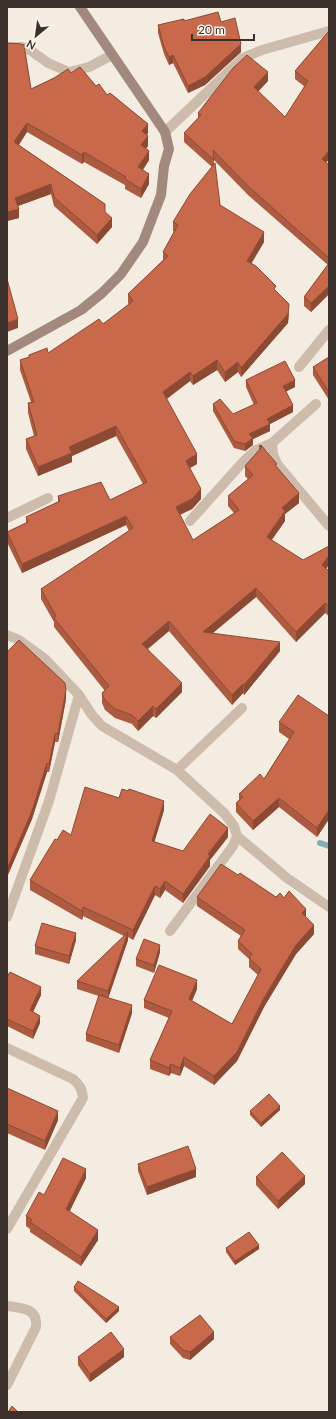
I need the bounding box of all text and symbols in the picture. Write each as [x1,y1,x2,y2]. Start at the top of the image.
north arrow [16,16,56,56]
scale bar [192,16,254,42]
text: 20 m [198,22,225,37]
text: N [24,37,38,53]

